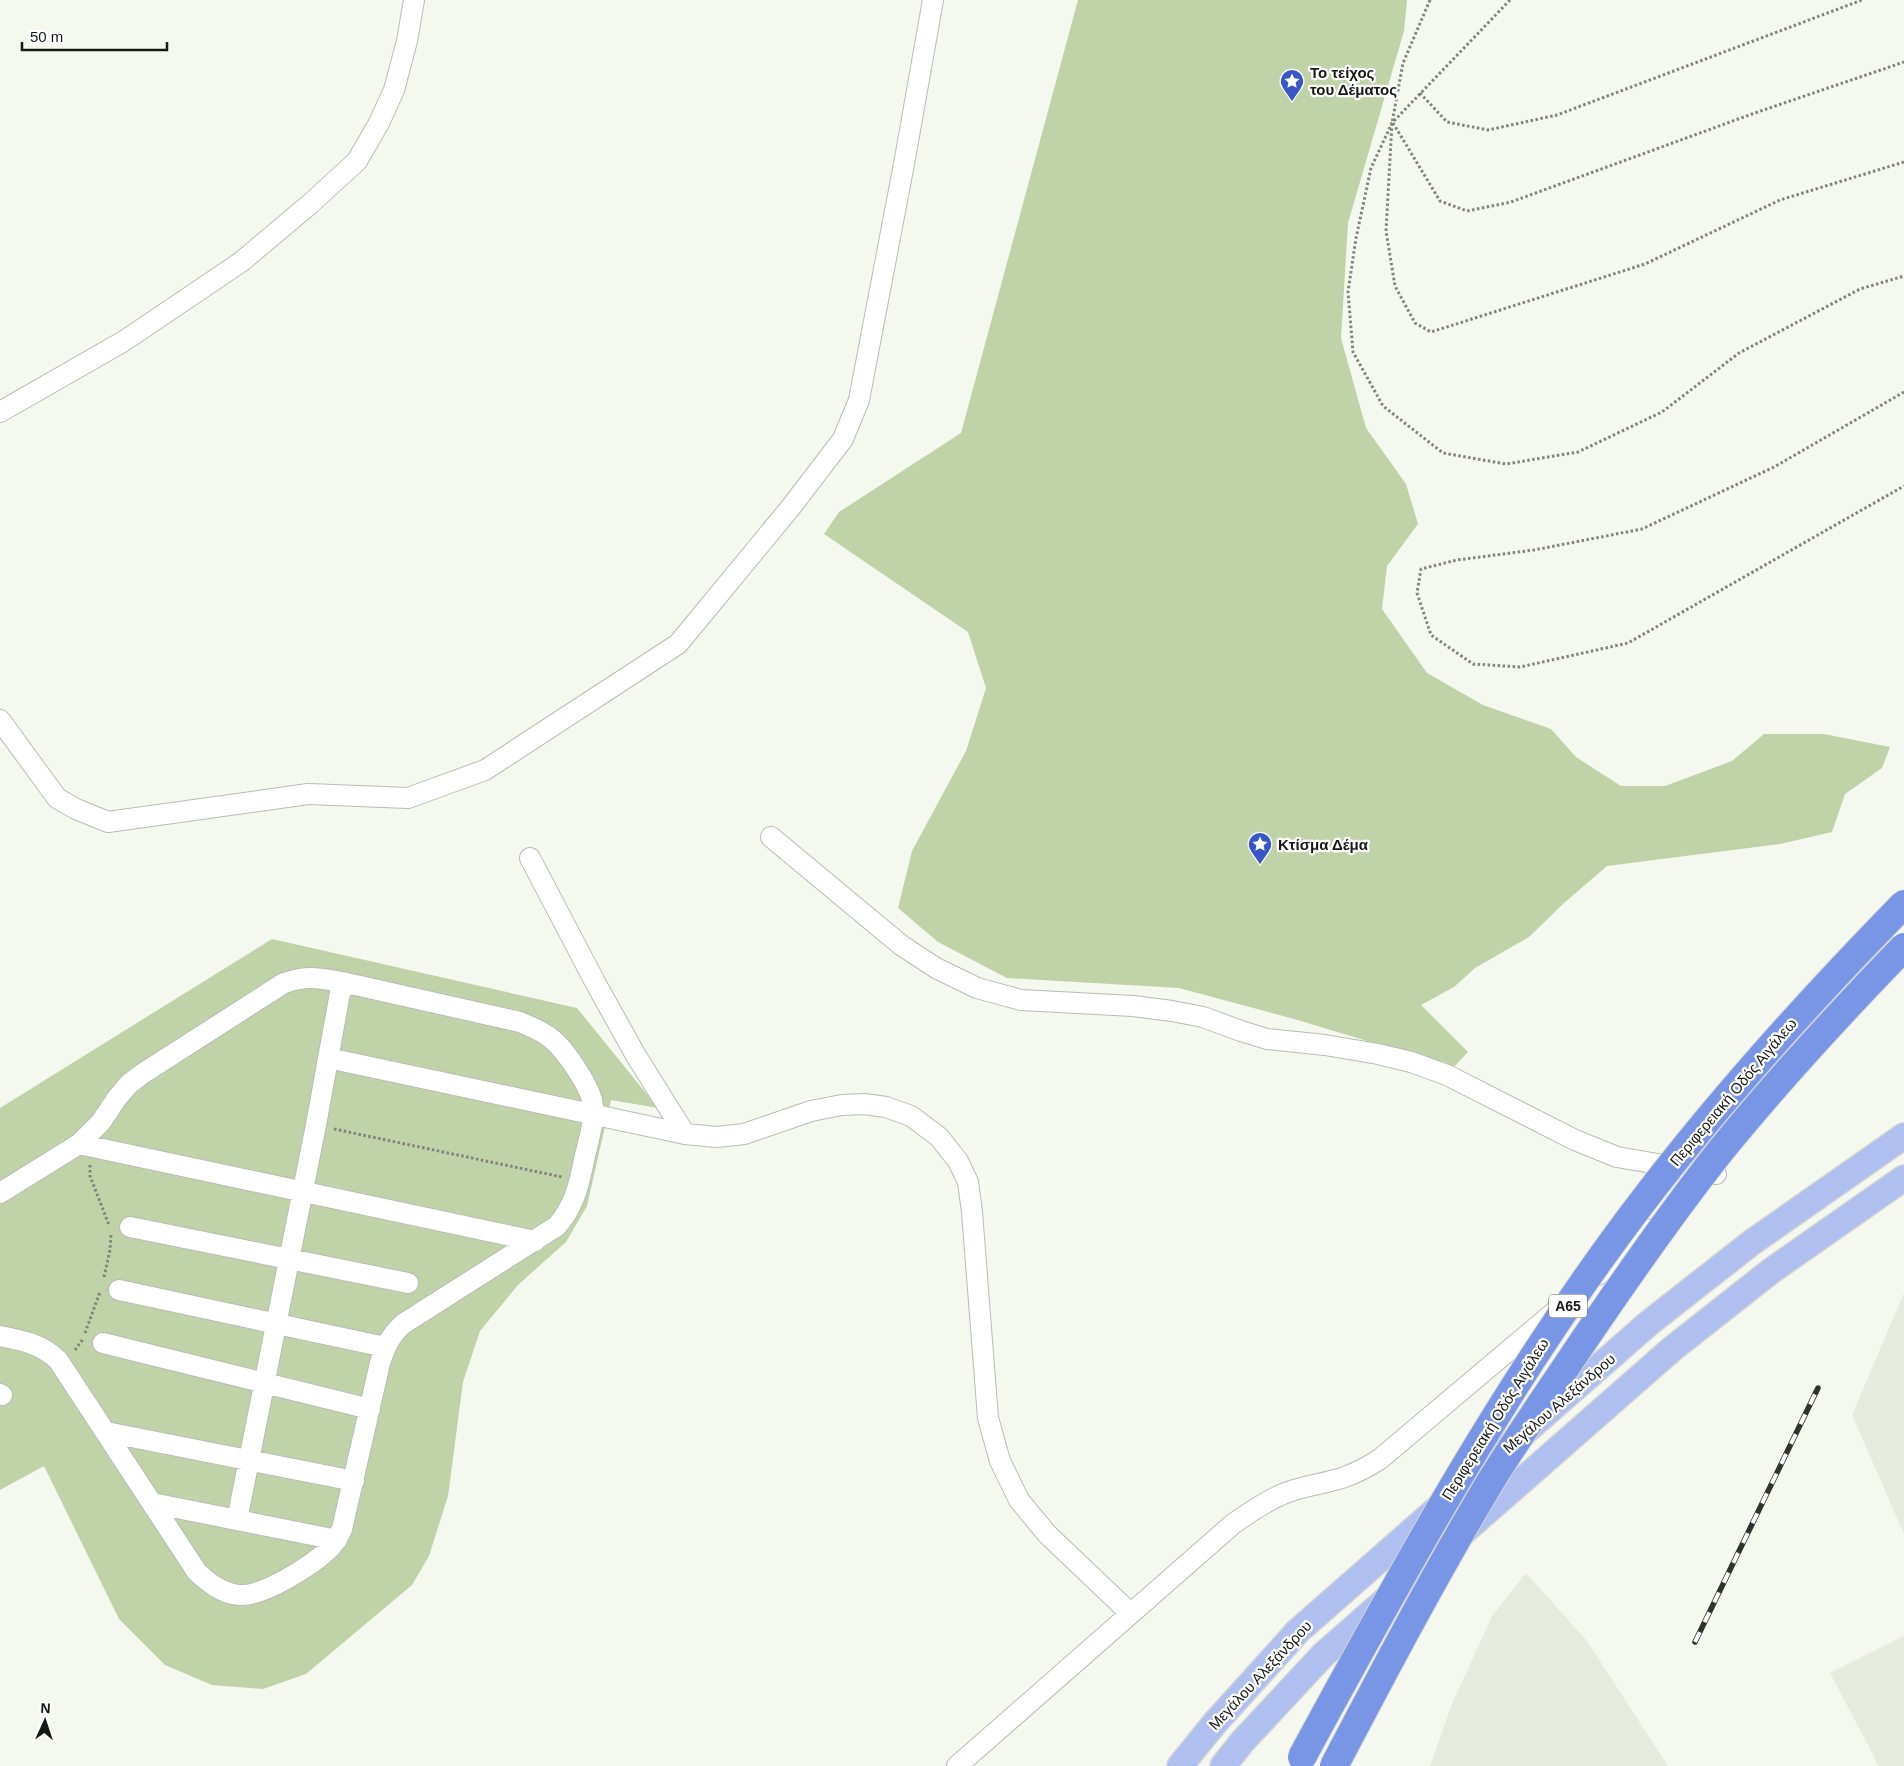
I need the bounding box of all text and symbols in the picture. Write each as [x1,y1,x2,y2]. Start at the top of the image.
scale bar [22,20,168,52]
text: 50 m [30,28,63,45]
place label: Το τείχος του Δέματος [1310,64,1397,98]
place icon: Το τείχος του Δέματος [1279,68,1305,102]
place icon: Κτίσμα Δέμα [1247,831,1273,865]
place label: Κτίσμα Δέμα [1278,836,1369,853]
street label: Περιφερειακή Οδός Αιγάλεω [1666,1015,1800,1169]
road number: Α65 [1549,1294,1587,1318]
street label: Περιφερειακή Οδός Αιγάλεω [1438,1335,1552,1503]
street label: Μεγάλου Αλεξάνδρου [1500,1350,1618,1456]
street label: Μεγάλου Αλεξάνδρου [1205,1617,1315,1733]
north arrow [20,1696,70,1746]
text: N [40,1700,51,1716]

